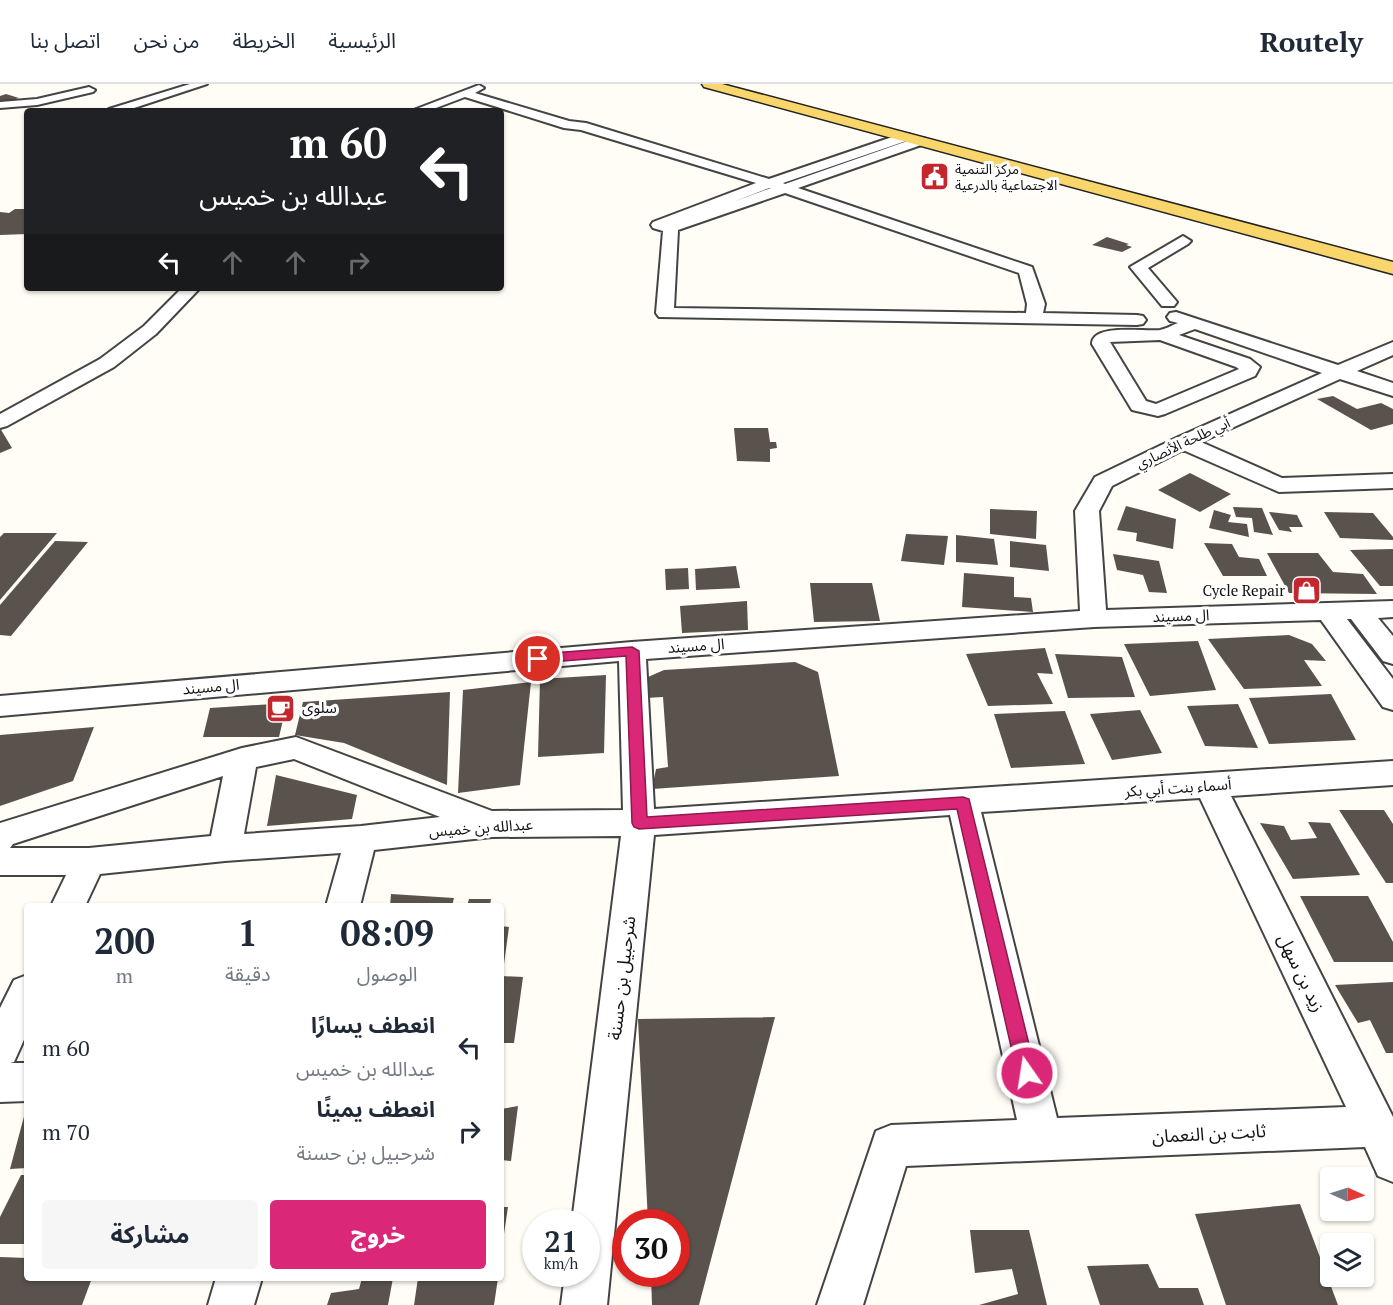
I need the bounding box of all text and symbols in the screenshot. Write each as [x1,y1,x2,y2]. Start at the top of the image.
text: Routely [1260,23,1363,60]
text: اتصل بنا [30,26,101,54]
text: من نحن [134,26,199,54]
text: الخريطة [232,26,295,54]
text: الرئيسية [328,26,396,54]
text: 60 m [289,114,387,170]
icon: left [408,132,486,210]
place label: مركز التنمية الاجتماعية بالدرعية [955,159,1057,194]
public building icon: مركز التنمية الاجتماعية بالدرعية [918,161,950,193]
text: عبدالله بن خميس [199,177,387,213]
icon: left [153,246,186,279]
icon: ahead [216,246,249,279]
icon: ahead [279,246,312,279]
icon: right [342,246,375,279]
street label: أبي طلحة الأنصاري [1133,412,1234,475]
shop icon: Cycle Repair [1290,575,1322,607]
place label: Cycle Repair [1203,580,1285,600]
street label: ال مسيند [1152,604,1210,626]
pin [512,633,563,684]
street label: ال مسيند [667,633,725,657]
icon: arrive [521,642,554,675]
street label: ال مسيند [182,674,240,698]
cafe icon: سلوى [265,692,297,724]
place label: سلوى [302,697,337,717]
street label: أسماء بنت أبي بكر [1123,773,1232,803]
street label: عبدالله بن خميس [428,813,534,841]
text: 1 [237,909,258,956]
text: 08:09 [340,909,434,956]
street label: شرحبيل بن حسنة [601,915,641,1041]
text: 200 [94,917,155,964]
street label: زيد بن سهل [1273,929,1331,1016]
text: دقيقة [225,960,270,987]
text: الوصول [357,960,418,987]
text: m [116,962,133,989]
text: انعطف يسارًا [311,1010,435,1039]
icon: left [453,1031,486,1064]
text: 60 m [42,1033,90,1062]
position arrow [995,1041,1059,1105]
text: عبدالله بن خميس [296,1055,435,1082]
text: انعطف يمينًا [317,1094,435,1123]
icon: right [453,1115,486,1148]
text: 70 m [42,1117,90,1146]
street label: ثابت بن النعمان [1151,1118,1267,1148]
text: شرحبيل بن حسنة [296,1139,435,1166]
north arrow [1320,1167,1374,1221]
map controls [1320,1167,1374,1287]
button: مشاركة [42,1200,258,1269]
button: خروج [270,1200,486,1269]
speed limit sign: 30 [612,1209,690,1287]
text: 21 [544,1221,578,1261]
button: layers [1320,1233,1374,1287]
text: km/h [544,1253,578,1273]

